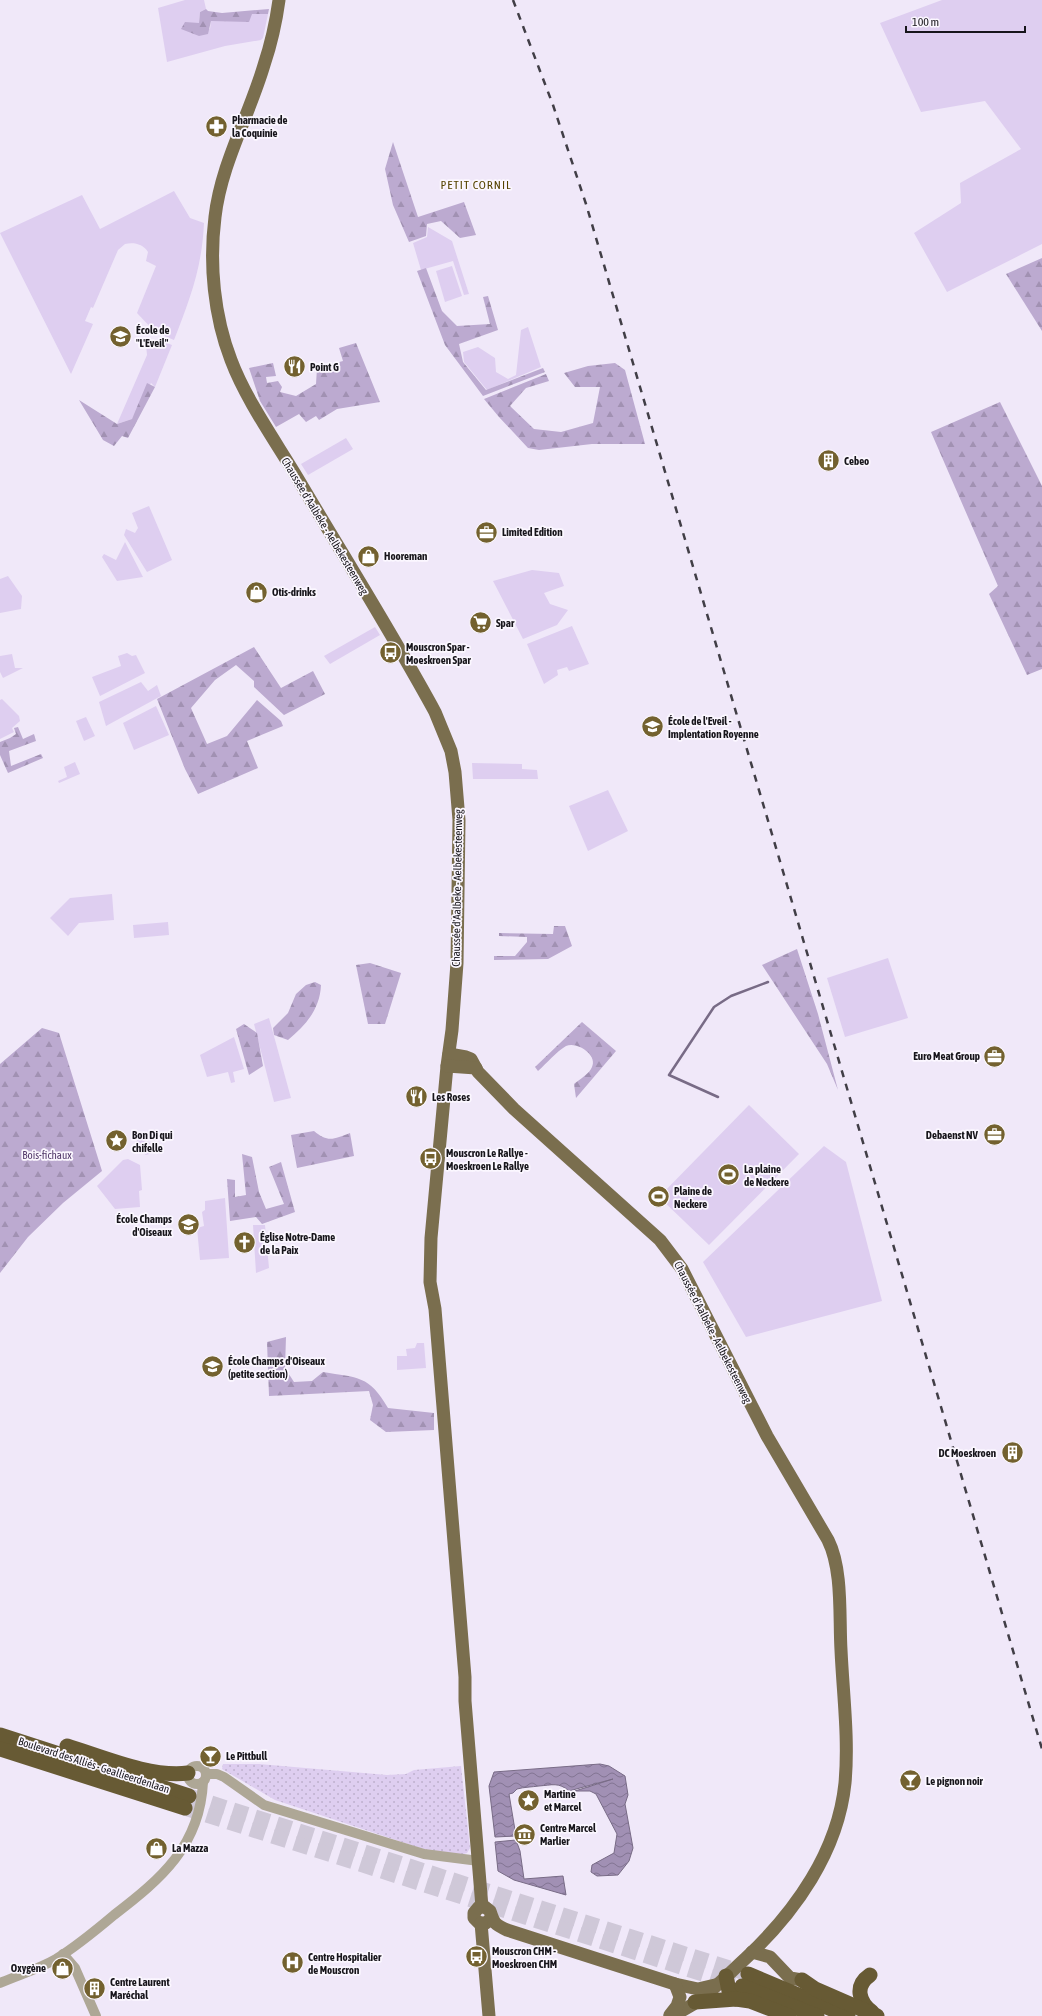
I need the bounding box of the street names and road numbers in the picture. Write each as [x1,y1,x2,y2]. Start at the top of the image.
street label: Chaussée d'Aalbeke - Aelbekesteenweg [279,455,371,597]
street label: Chaussée d'Aalbeke - Aelbekesteenweg [450,809,464,967]
street label: Chaussée d'Aalbeke - Aelbekesteenweg [672,1259,754,1405]
street label: Boulevard des Alliés - Geallieerdenlaan [17,1735,171,1795]

